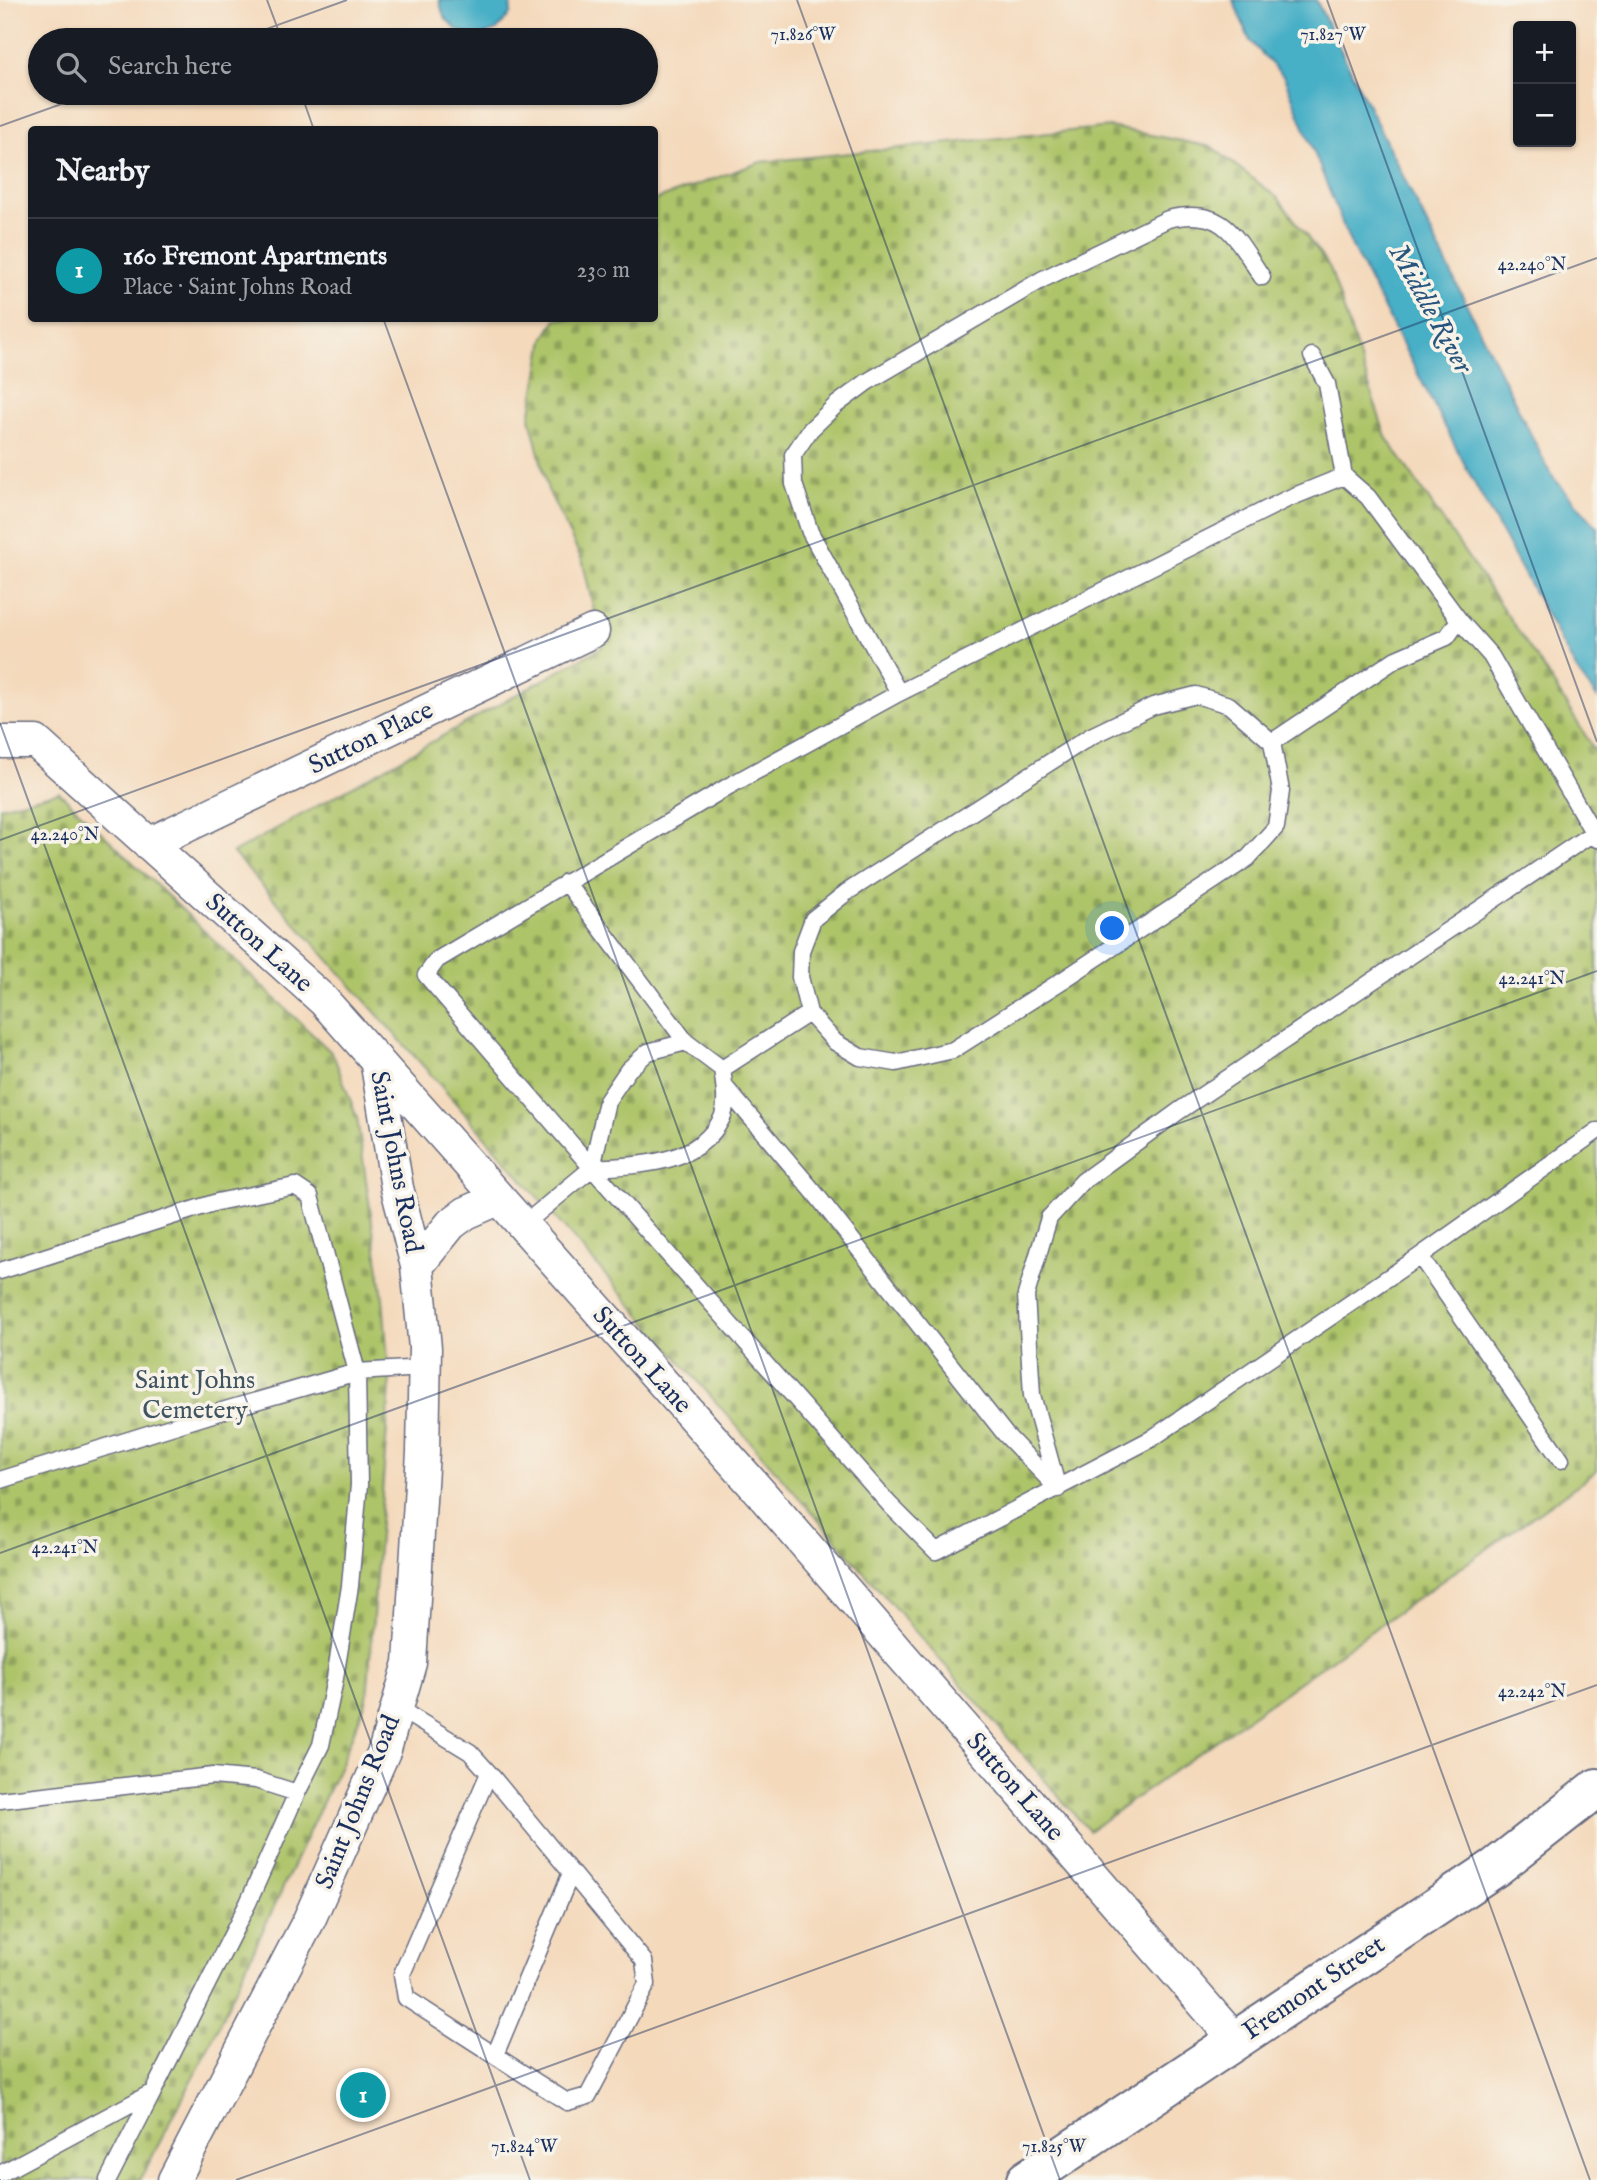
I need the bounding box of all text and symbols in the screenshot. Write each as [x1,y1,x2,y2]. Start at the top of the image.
map controls [1513,21,1576,147]
button: + [1513,21,1576,84]
text: 71.826°W [771,24,836,47]
text: 71.827°W [1300,24,1367,47]
search box [28,28,658,105]
icon: search [52,48,90,86]
text: Search here [108,50,232,83]
button: − [1513,84,1576,147]
text: Nearby [56,153,149,191]
water label: Middle River [1380,238,1481,381]
text: 160 Fremont Apartments [123,240,387,273]
text: 42.240°N [1498,254,1567,277]
text: 1 [75,256,83,285]
text: 230 m [577,256,630,285]
text: Place · Saint Johns Road [123,273,352,302]
street label: Sutton Place [303,694,439,782]
text: 42.240°N [31,824,100,847]
street label: Sutton Lane [198,886,320,1000]
your location [1095,911,1129,945]
text: 42.241°N [1499,968,1566,991]
street label: Saint Johns Road [362,1068,430,1256]
street label: Sutton Lane [585,1299,699,1421]
park label: Saint Johns Cemetery [135,1364,255,1427]
text: 42.241°N [32,1537,99,1560]
text: 42.242°N [1498,1681,1566,1704]
street label: Saint Johns Road [308,1710,408,1894]
street label: Sutton Lane [959,1726,1071,1848]
street label: Fremont Street [1237,1928,1391,2048]
pin: 1 [340,2069,386,2121]
text: 71.824°W [491,2136,558,2159]
text: 71.825°W [1022,2136,1087,2159]

